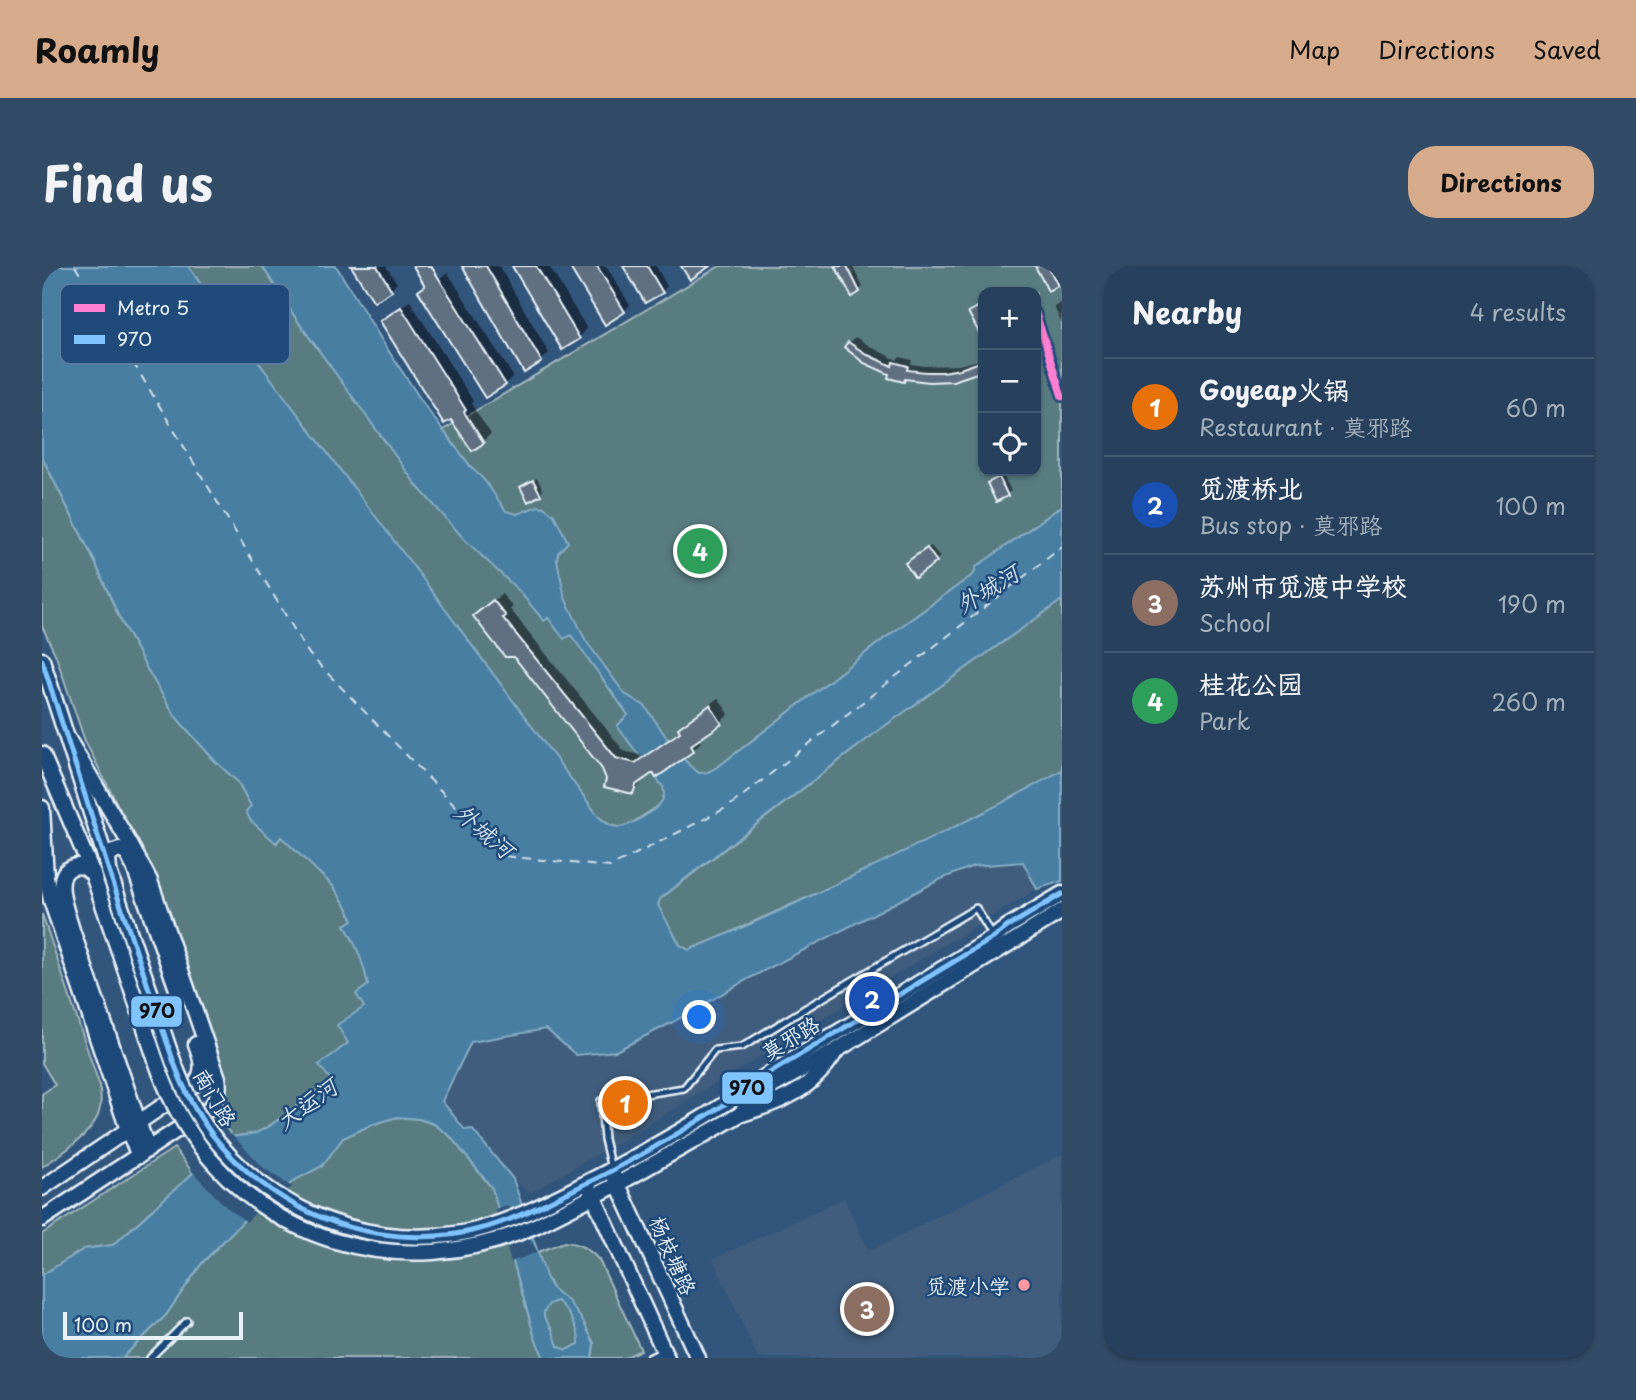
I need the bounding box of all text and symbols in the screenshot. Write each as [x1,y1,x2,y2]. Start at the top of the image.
text: Roamly [35,24,160,74]
text: Map [1289,31,1340,67]
text: Directions [1378,31,1495,67]
text: Saved [1533,31,1601,67]
text: Find us [42,145,213,219]
button: Directions [1408,146,1594,218]
legend [60,284,290,364]
map controls [978,287,1041,476]
button: + [978,287,1041,350]
text: Nearby [1132,289,1242,334]
text: Metro 5 [117,293,189,321]
text: 4 results [1470,294,1566,329]
text: 970 [117,324,152,352]
button: − [978,350,1041,413]
text: Goyeap火锅 [1199,370,1349,409]
text: 1 [1150,390,1161,425]
text: 60 m [1506,390,1566,425]
text: Restaurant · 莫邪路 [1199,409,1412,444]
button: locate [978,413,1041,476]
text: 觅渡桥北 [1199,468,1303,507]
text: 2 [1147,488,1163,523]
text: 100 m [1496,488,1566,523]
text: Bus stop · 莫邪路 [1199,507,1382,542]
pin: 4 [677,525,723,577]
water label: 外城河 [948,553,1029,621]
text: 苏州市觅渡中学校 [1199,566,1407,605]
text: 3 [1147,586,1163,621]
text: 190 m [1498,586,1566,621]
text: School [1199,605,1271,640]
text: 桂花公园 [1199,664,1303,703]
text: 4 [1147,684,1163,719]
text: 260 m [1491,684,1566,719]
text: Park [1199,703,1250,738]
water label: 外城河 [447,794,526,868]
pin: 2 [849,973,895,1025]
line badge: 970 [130,995,183,1028]
text: 970 [139,996,175,1024]
your location [682,1000,716,1034]
street label: 莫邪路 [755,1007,825,1067]
street label: 南门路 [186,1062,246,1132]
water label: 大运河 [268,1066,347,1137]
line badge: 970 [721,1071,774,1105]
text: 970 [729,1073,765,1101]
pin: 1 [602,1077,648,1129]
street label: 杨枝塘路 [642,1210,706,1300]
place label: 觅渡小学 [926,1269,1010,1301]
marker: 觅渡小学 [1016,1277,1032,1293]
pin: 3 [844,1283,890,1335]
scale bar [63,1309,243,1341]
text: 100 m [74,1310,132,1338]

